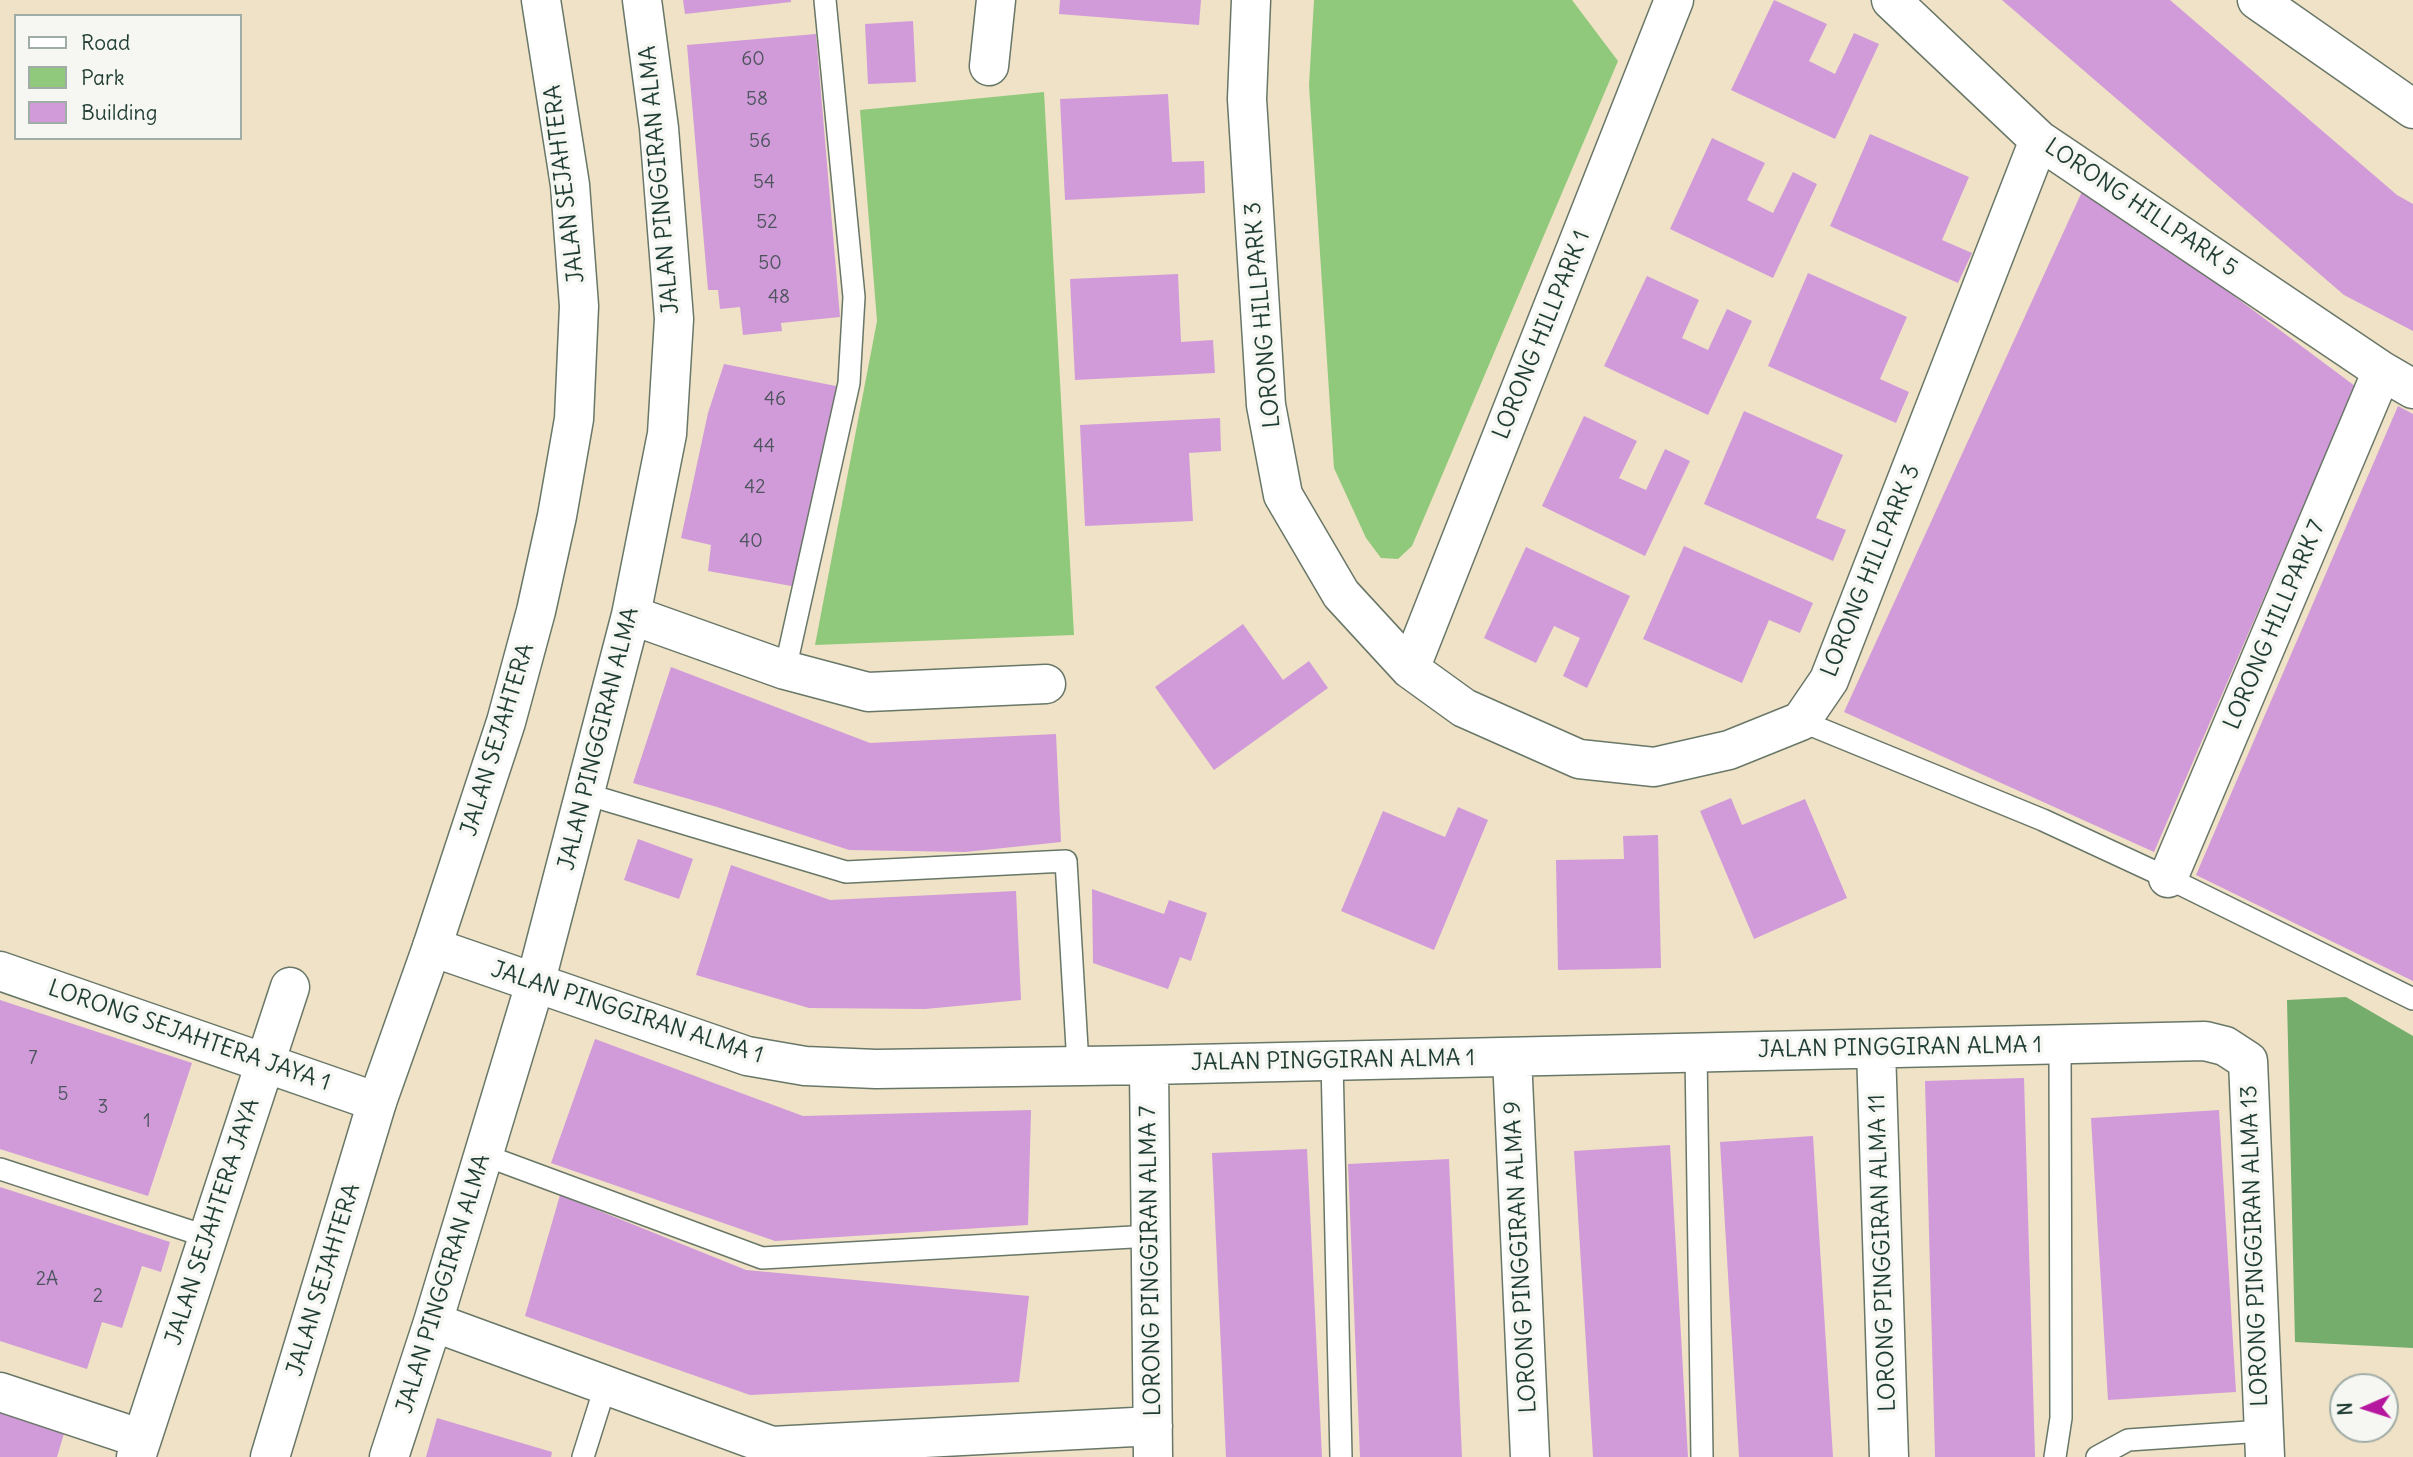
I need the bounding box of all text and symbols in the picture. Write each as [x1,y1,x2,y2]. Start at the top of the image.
legend [14,14,242,140]
text: Road [81,29,130,56]
street label: JALAN PINGGIRAN ALMA [635,45,685,315]
house number: 60 [741,49,765,71]
text: Park [81,64,124,91]
street label: JALAN SEJAHTERA [539,83,591,285]
house number: 58 [746,89,768,111]
text: Building [81,99,157,126]
house number: 56 [749,131,771,153]
street label: LORONG HILLPARK 5 [2039,133,2243,283]
house number: 54 [753,172,775,194]
street label: LORONG HILLPARK 3 [1239,201,1287,429]
house number: 52 [756,212,778,234]
street label: LORONG HILLPARK 1 [1488,227,1596,443]
house number: 50 [758,253,782,275]
house number: 48 [768,287,790,309]
house number: 46 [764,389,786,411]
house number: 44 [753,436,775,458]
street label: LORONG HILLPARK 3 [1816,461,1926,681]
house number: 42 [744,477,766,499]
street label: LORONG HILLPARK 7 [2218,516,2332,734]
house number: 40 [739,531,763,553]
street label: JALAN PINGGIRAN ALMA [553,605,645,873]
street label: JALAN SEJAHTERA [456,640,540,840]
street label: JALAN PINGGIRAN ALMA 1 [488,956,766,1070]
street label: LORONG SEJAHTERA JAYA 1 [44,975,334,1097]
street label: JALAN PINGGIRAN ALMA 1 [1758,1032,2042,1064]
street label: JALAN PINGGIRAN ALMA 1 [1191,1045,1475,1077]
house number: 7 [28,1048,38,1070]
house number: 5 [58,1084,68,1106]
street label: LORONG PINGGIRAN ALMA 13 [2236,1085,2274,1407]
street label: LORONG PINGGIRAN ALMA 11 [1864,1094,1902,1412]
street label: JALAN SEJAHTERA JAYA [160,1095,266,1349]
house number: 3 [98,1097,108,1119]
street label: LORONG PINGGIRAN ALMA 9 [1499,1100,1543,1414]
street label: LORONG PINGGIRAN ALMA 7 [1134,1105,1168,1417]
house number: 1 [143,1111,151,1133]
street label: JALAN PINGGIRAN ALMA [391,1151,497,1417]
street label: JALAN SEJAHTERA [282,1180,366,1380]
house number: 2A [36,1269,58,1291]
house number: 2 [93,1286,103,1308]
north arrow [2329,1373,2399,1443]
text: N [2333,1402,2357,1416]

